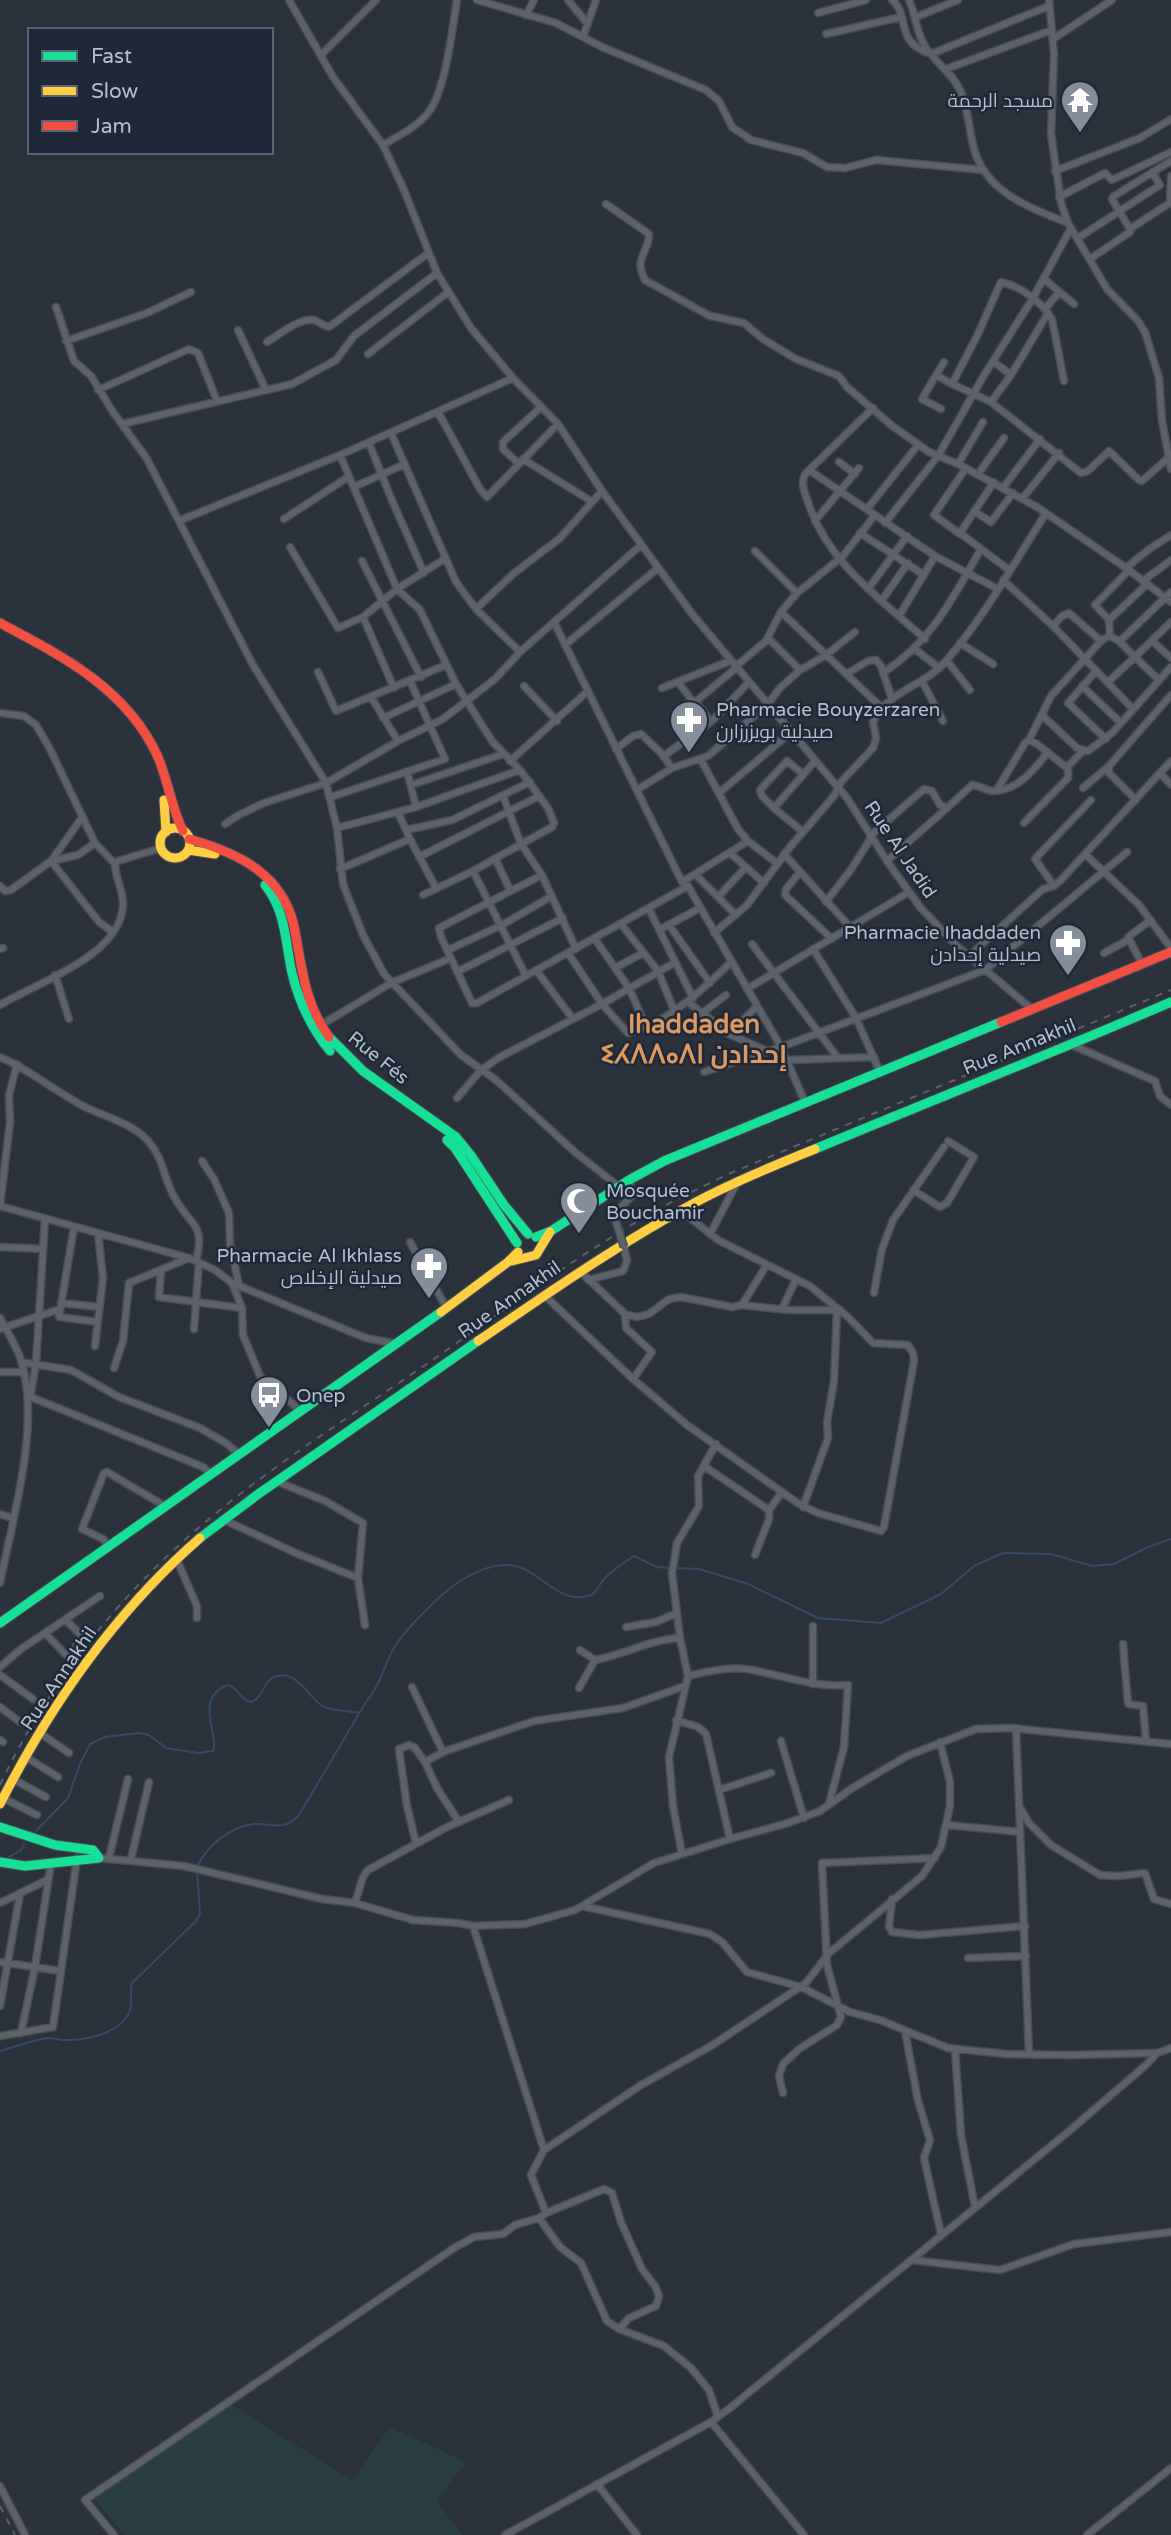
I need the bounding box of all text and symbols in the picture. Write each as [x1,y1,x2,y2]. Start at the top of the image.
legend [28,28,273,154]
text: Fast [91,44,132,69]
text: Slow [91,79,139,104]
temple icon: مسجد الرحمة [1059,79,1101,134]
place label: مسجد الرحمة [948,90,1053,112]
text: Jam [91,114,132,139]
pharmacy icon: Pharmacie Bouyzerzaren صيدلية بويزرزارن [668,699,710,754]
place label: Pharmacie Bouyzerzaren صيدلية بويزرزارن [716,699,940,743]
street label: Rue Al Jadid [860,797,941,902]
place label: Pharmacie Ihaddaden صيدلية إحدادن [844,922,1041,966]
pharmacy icon: Pharmacie Ihaddaden صيدلية إحدادن [1047,922,1089,977]
district label: Ihaddaden ⵉⵃⴷⴷⴰⴷⵏ إحدادن [601,1009,787,1071]
street label: Rue Annakhil [960,1014,1079,1080]
street label: Rue Fés [344,1027,413,1089]
mosque icon: Mosquée Bouchamir [558,1180,600,1235]
place label: Mosquée Bouchamir [606,1180,705,1224]
place label: Pharmacie Al Ikhlass صيدلية الإخلاص [217,1245,402,1289]
pharmacy icon: Pharmacie Al Ikhlass صيدلية الإخلاص [408,1245,450,1300]
street label: Rue Annakhil [454,1256,565,1343]
bus stop icon: Onep [248,1374,290,1429]
place label: Onep [296,1385,346,1407]
street label: Rue Annakhil [16,1623,102,1734]

